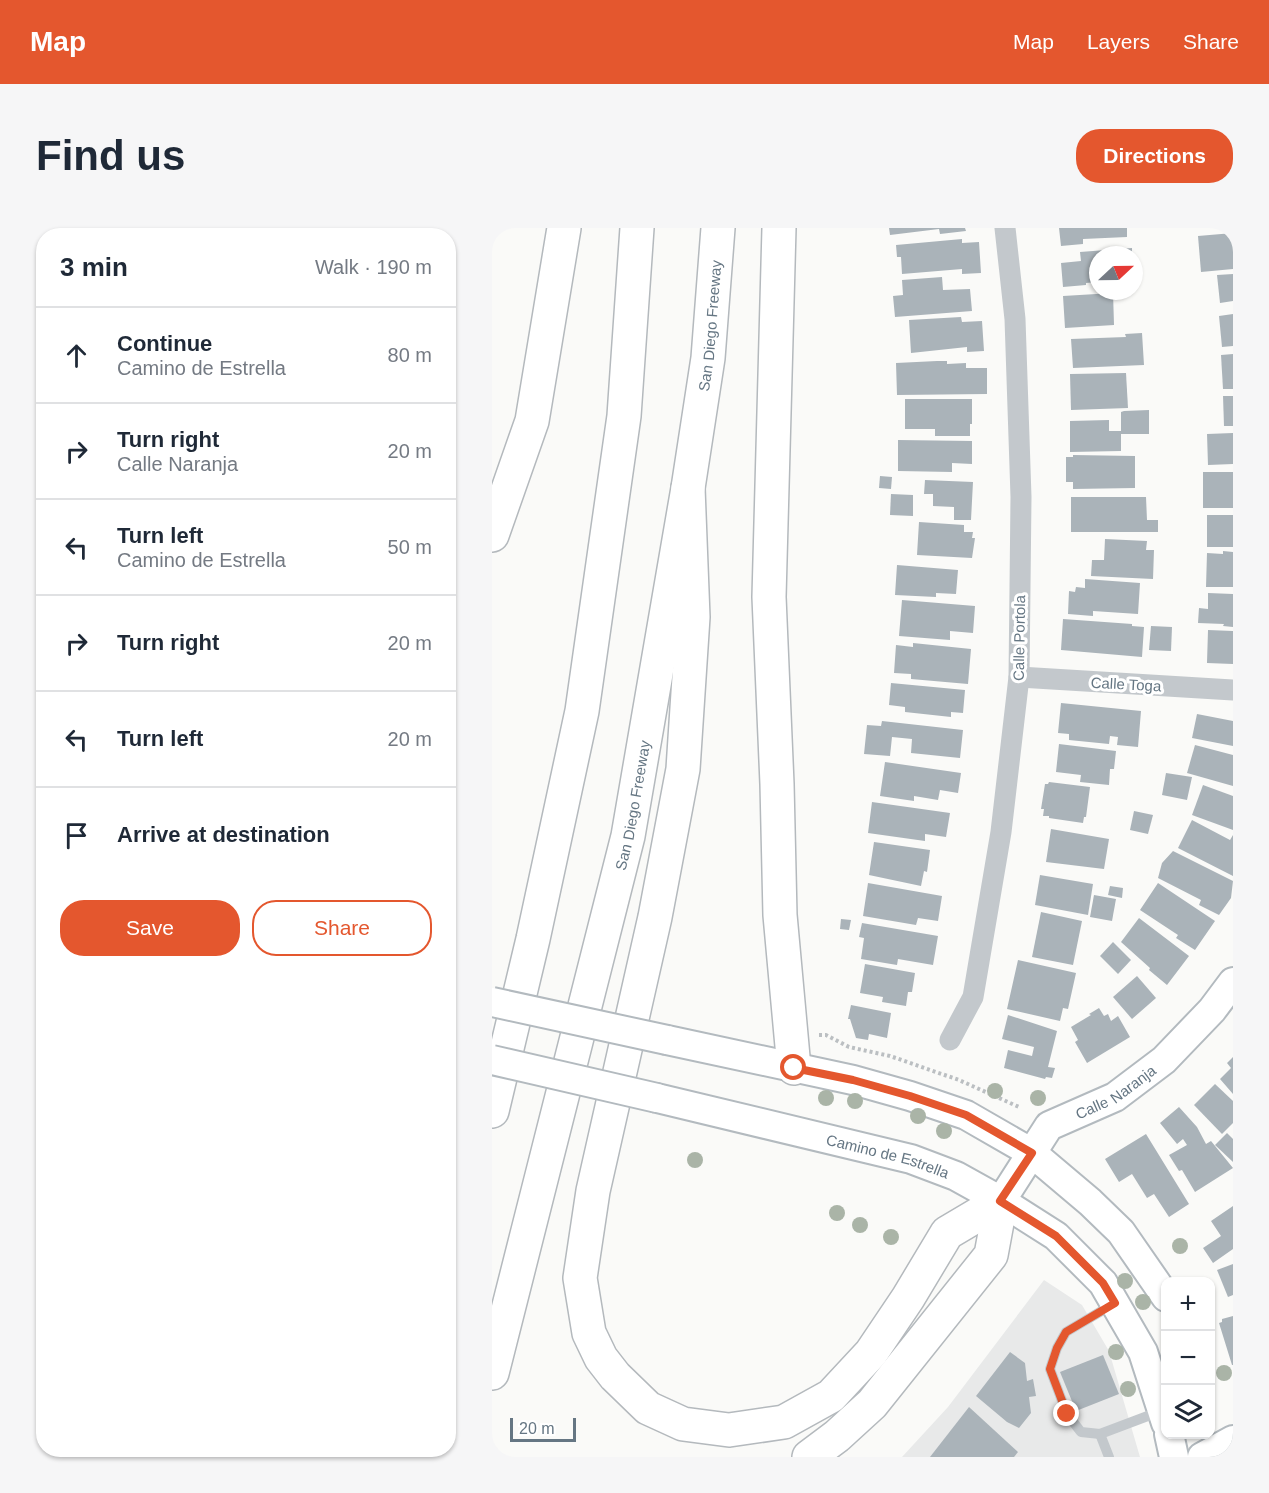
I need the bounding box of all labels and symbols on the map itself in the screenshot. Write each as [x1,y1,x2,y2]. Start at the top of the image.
north arrow [1089,246,1143,300]
street label: San Diego Freeway [695,259,724,392]
street label: Calle Portola [1010,594,1028,681]
street label: Calle Toga [1090,674,1162,694]
street label: San Diego Freeway [611,739,653,872]
route start [780,1054,806,1080]
street label: Calle Naranja [1073,1061,1159,1122]
street label: Camino de Estrella [825,1131,952,1181]
route end [1053,1400,1079,1426]
scale bar [510,1415,576,1442]

